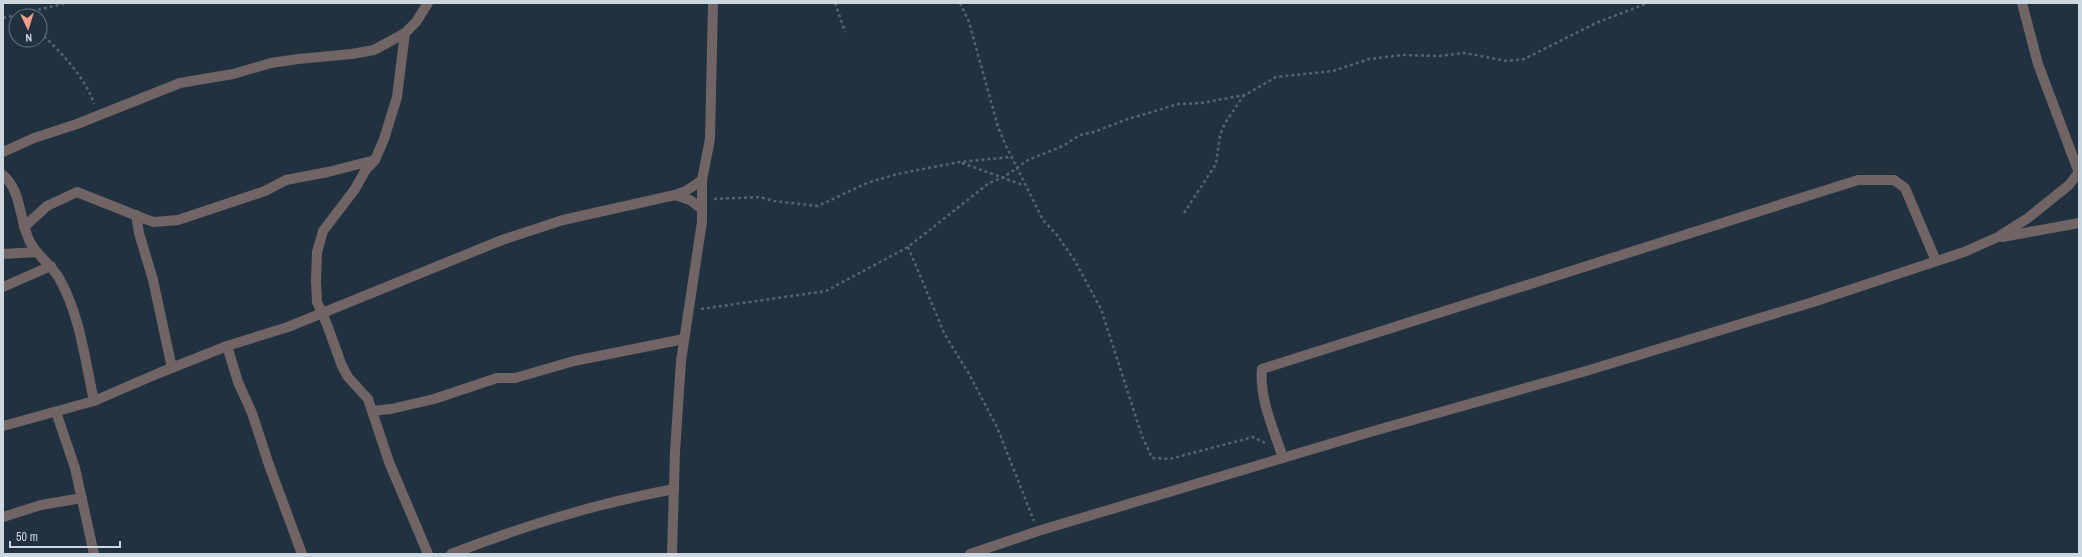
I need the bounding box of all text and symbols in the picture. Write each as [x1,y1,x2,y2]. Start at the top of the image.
north arrow [8,8,48,48]
text: N [25,31,32,45]
scale bar [10,523,120,549]
text: 50 m [16,529,38,545]

